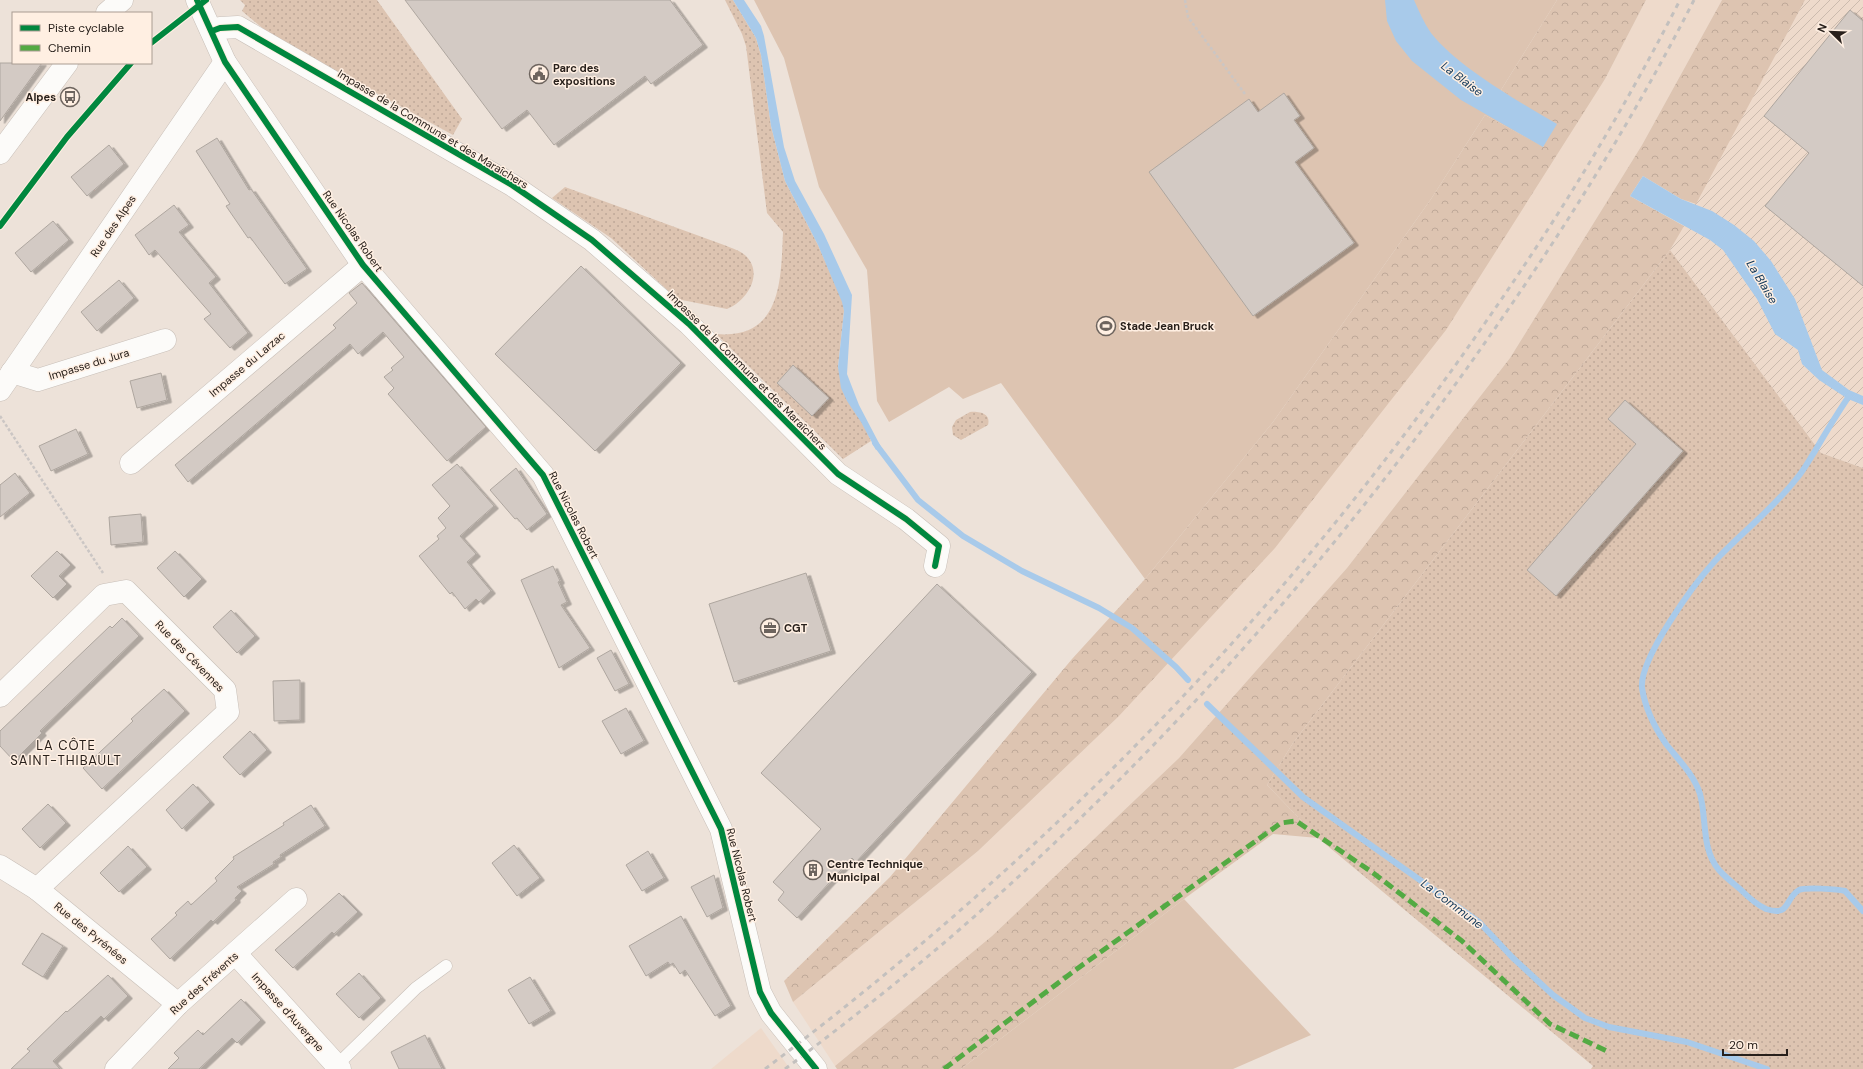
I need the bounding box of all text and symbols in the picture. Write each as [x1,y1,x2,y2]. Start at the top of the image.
legend [12,12,152,64]
north arrow [1811,12,1851,52]
text: Piste cyclable [48,20,124,36]
text: N [1814,22,1830,35]
text: Chemin [48,40,91,56]
water label: La Blaise [1438,58,1486,100]
place label: Parc des expositions [553,61,616,88]
public building icon: Parc des expositions [528,63,550,85]
street label: Impasse de la Commune et des Maraîchers [335,66,531,192]
bus stop icon: Alpes [59,86,81,108]
place label: Alpes [26,90,56,104]
street label: Rue Nicolas Robert [320,188,386,274]
street label: Rue des Alpes [87,192,139,260]
water label: La Blaise [1743,257,1781,307]
street label: Impasse de la Commune et des Maraîchers [664,287,830,453]
sports icon: Stade Jean Bruck [1095,315,1117,337]
place label: Stade Jean Bruck [1120,319,1215,333]
street label: Impasse du Larzac [206,328,288,400]
street label: Impasse du Jura [47,345,131,383]
street label: Rue Nicolas Robert [546,469,602,561]
street label: Rue des Cévennes [152,617,228,695]
office icon: CGT [759,617,781,639]
place label: CGT [784,621,808,635]
district label: LA CÔTE SAINT-THIBAULT [10,737,122,769]
street label: Rue Nicolas Robert [724,827,760,923]
place label: Centre Technique Municipal [827,857,923,884]
building icon: Centre Technique Municipal [802,859,824,881]
water label: La Commune [1418,875,1486,933]
street label: Rue des Pyrénées [51,899,131,967]
street label: Rue des Frévents [167,949,241,1017]
street label: Impasse d'Auvergne [249,970,327,1054]
scale bar [1723,1031,1787,1057]
text: 20 m [1729,1037,1758,1053]

